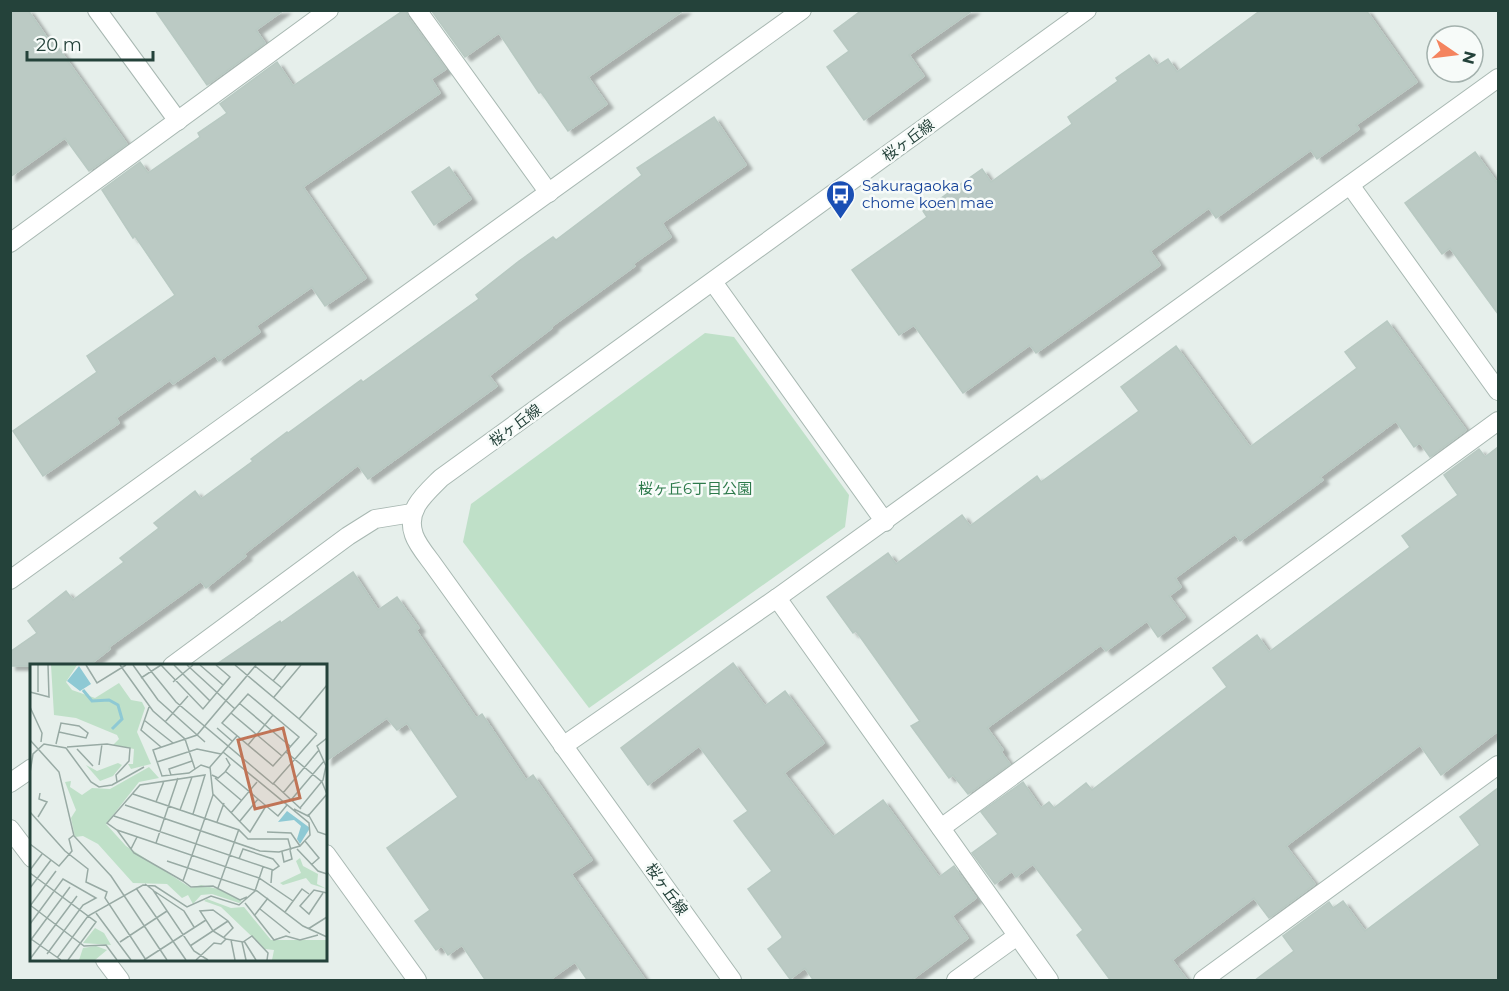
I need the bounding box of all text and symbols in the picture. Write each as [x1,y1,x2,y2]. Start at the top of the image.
scale bar [27,24,153,62]
north arrow [1425,24,1485,84]
text: 20 m [36,34,82,56]
text: N [1458,49,1480,66]
street label: 桜ヶ丘線 [878,115,938,165]
place label: Sakuragaoka 6 chome koen mae [862,176,994,212]
bus stop icon: Sakuragaoka 6 chome koen mae [825,178,857,220]
street label: 桜ヶ丘線 [485,400,545,450]
park label: 桜ヶ丘6丁目公園 [638,479,752,498]
inset map [30,664,327,961]
street label: 桜ヶ丘線 [642,859,692,919]

